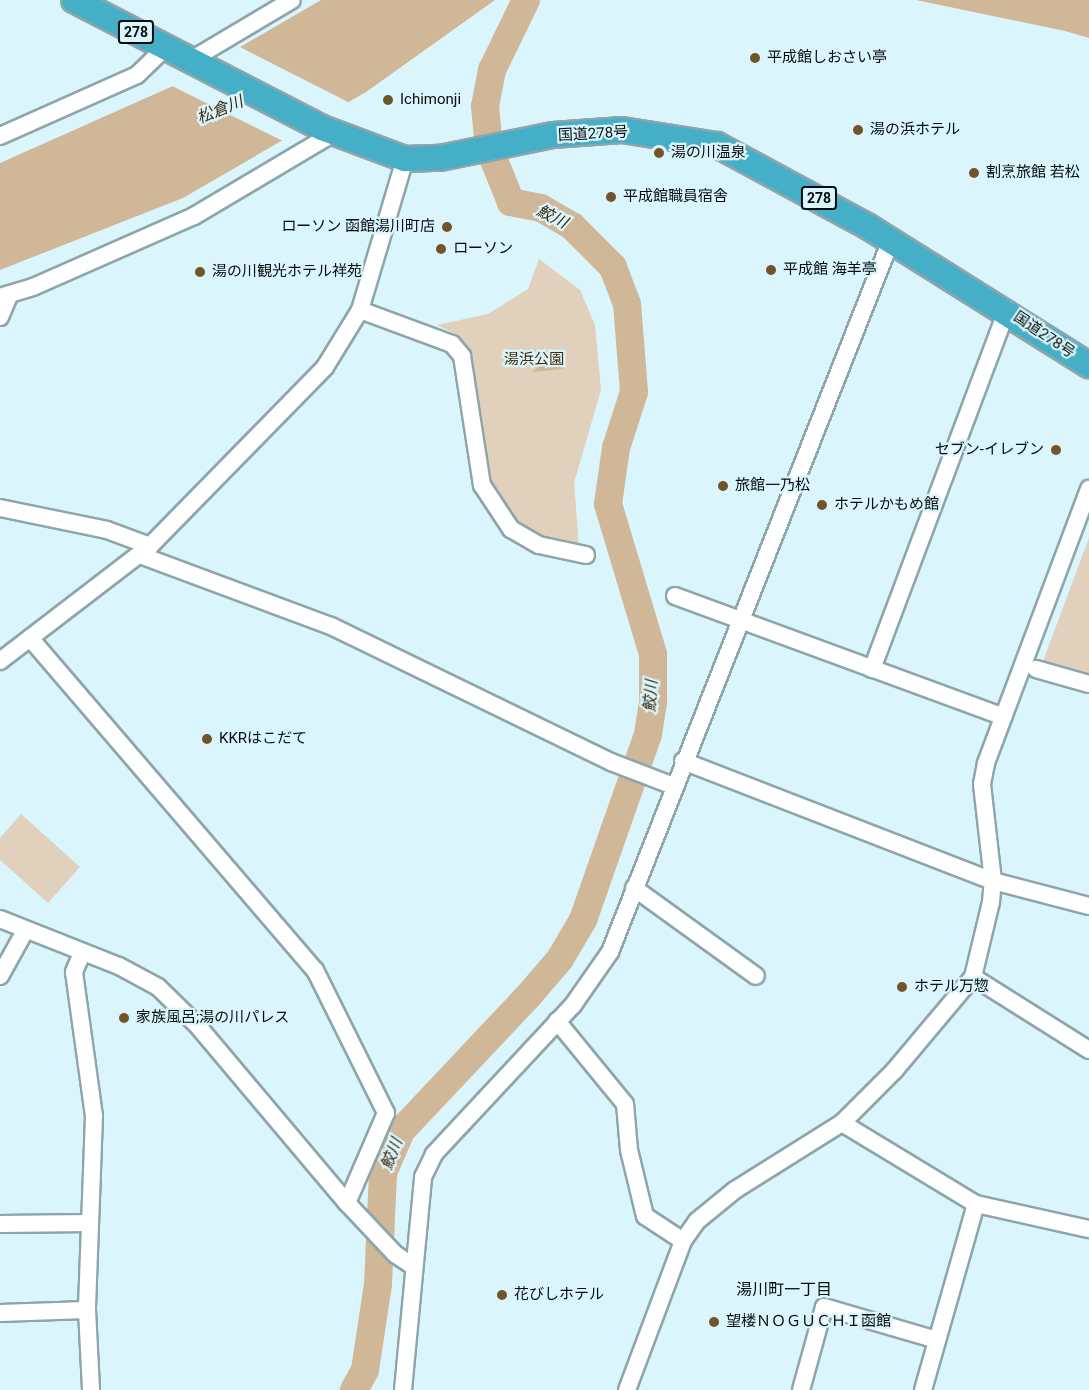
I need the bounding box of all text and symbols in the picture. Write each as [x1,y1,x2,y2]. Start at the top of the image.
road number: 278 [116,21,156,43]
place label: 平成館しおさい亭 [767,49,887,67]
marker: 平成館しおさい亭 [748,51,762,65]
place label: Ichimonji [400,91,461,109]
water label: 松倉川 [194,92,246,128]
marker: Ichimonji [381,93,395,107]
place label: 湯の浜ホテル [870,121,960,139]
street label: 国道278号 [557,123,629,145]
marker: 湯の浜ホテル [851,123,865,137]
place label: 湯の川温泉 [671,144,746,162]
marker: 湯の川温泉 [652,146,666,160]
place label: 割烹旅館 若松 [986,164,1080,182]
marker: 割烹旅館 若松 [967,166,981,180]
road number: 278 [800,187,838,209]
place label: 平成館職員宿舎 [623,188,728,206]
marker: 平成館職員宿舎 [604,190,618,204]
water label: 鮫川 [533,201,571,233]
place label: ローソン 函館湯川町店 [281,218,435,236]
marker: ローソン 函館湯川町店 [440,220,454,234]
place label: ローソン [453,240,513,258]
marker: ローソン [434,242,448,256]
place label: 平成館 海羊亭 [783,261,877,279]
place label: 湯の川観光ホテル祥苑 [212,263,362,281]
marker: 平成館 海羊亭 [764,263,778,277]
marker: 湯の川観光ホテル祥苑 [193,265,207,279]
street label: 国道278号 [1010,308,1078,362]
park label: 湯浜公園 [504,351,564,369]
place label: セブン-イレブン [935,441,1044,459]
marker: セブン-イレブン [1049,443,1063,457]
place label: 旅館一乃松 [735,477,810,495]
marker: 旅館一乃松 [716,479,730,493]
place label: ホテルかもめ館 [834,496,939,514]
marker: ホテルかもめ館 [815,498,829,512]
water label: 鮫川 [640,679,662,713]
place label: KKRはこだて [219,730,307,748]
marker: KKRはこだて [200,732,214,746]
place label: ホテル万惣 [914,978,989,996]
marker: ホテル万惣 [895,980,909,994]
place label: 家族風呂;湯の川パレス [136,1009,289,1027]
marker: 家族風呂;湯の川パレス [117,1011,131,1025]
water label: 鮫川 [377,1136,407,1172]
district label: 湯川町一丁目 [736,1280,832,1300]
place label: 花びしホテル [514,1286,604,1304]
marker: 花びしホテル [495,1288,509,1302]
place label: 望楼ＮＯＧＵＣＨＩ函館 [726,1313,891,1331]
marker: 望楼ＮＯＧＵＣＨＩ函館 [707,1315,721,1329]

